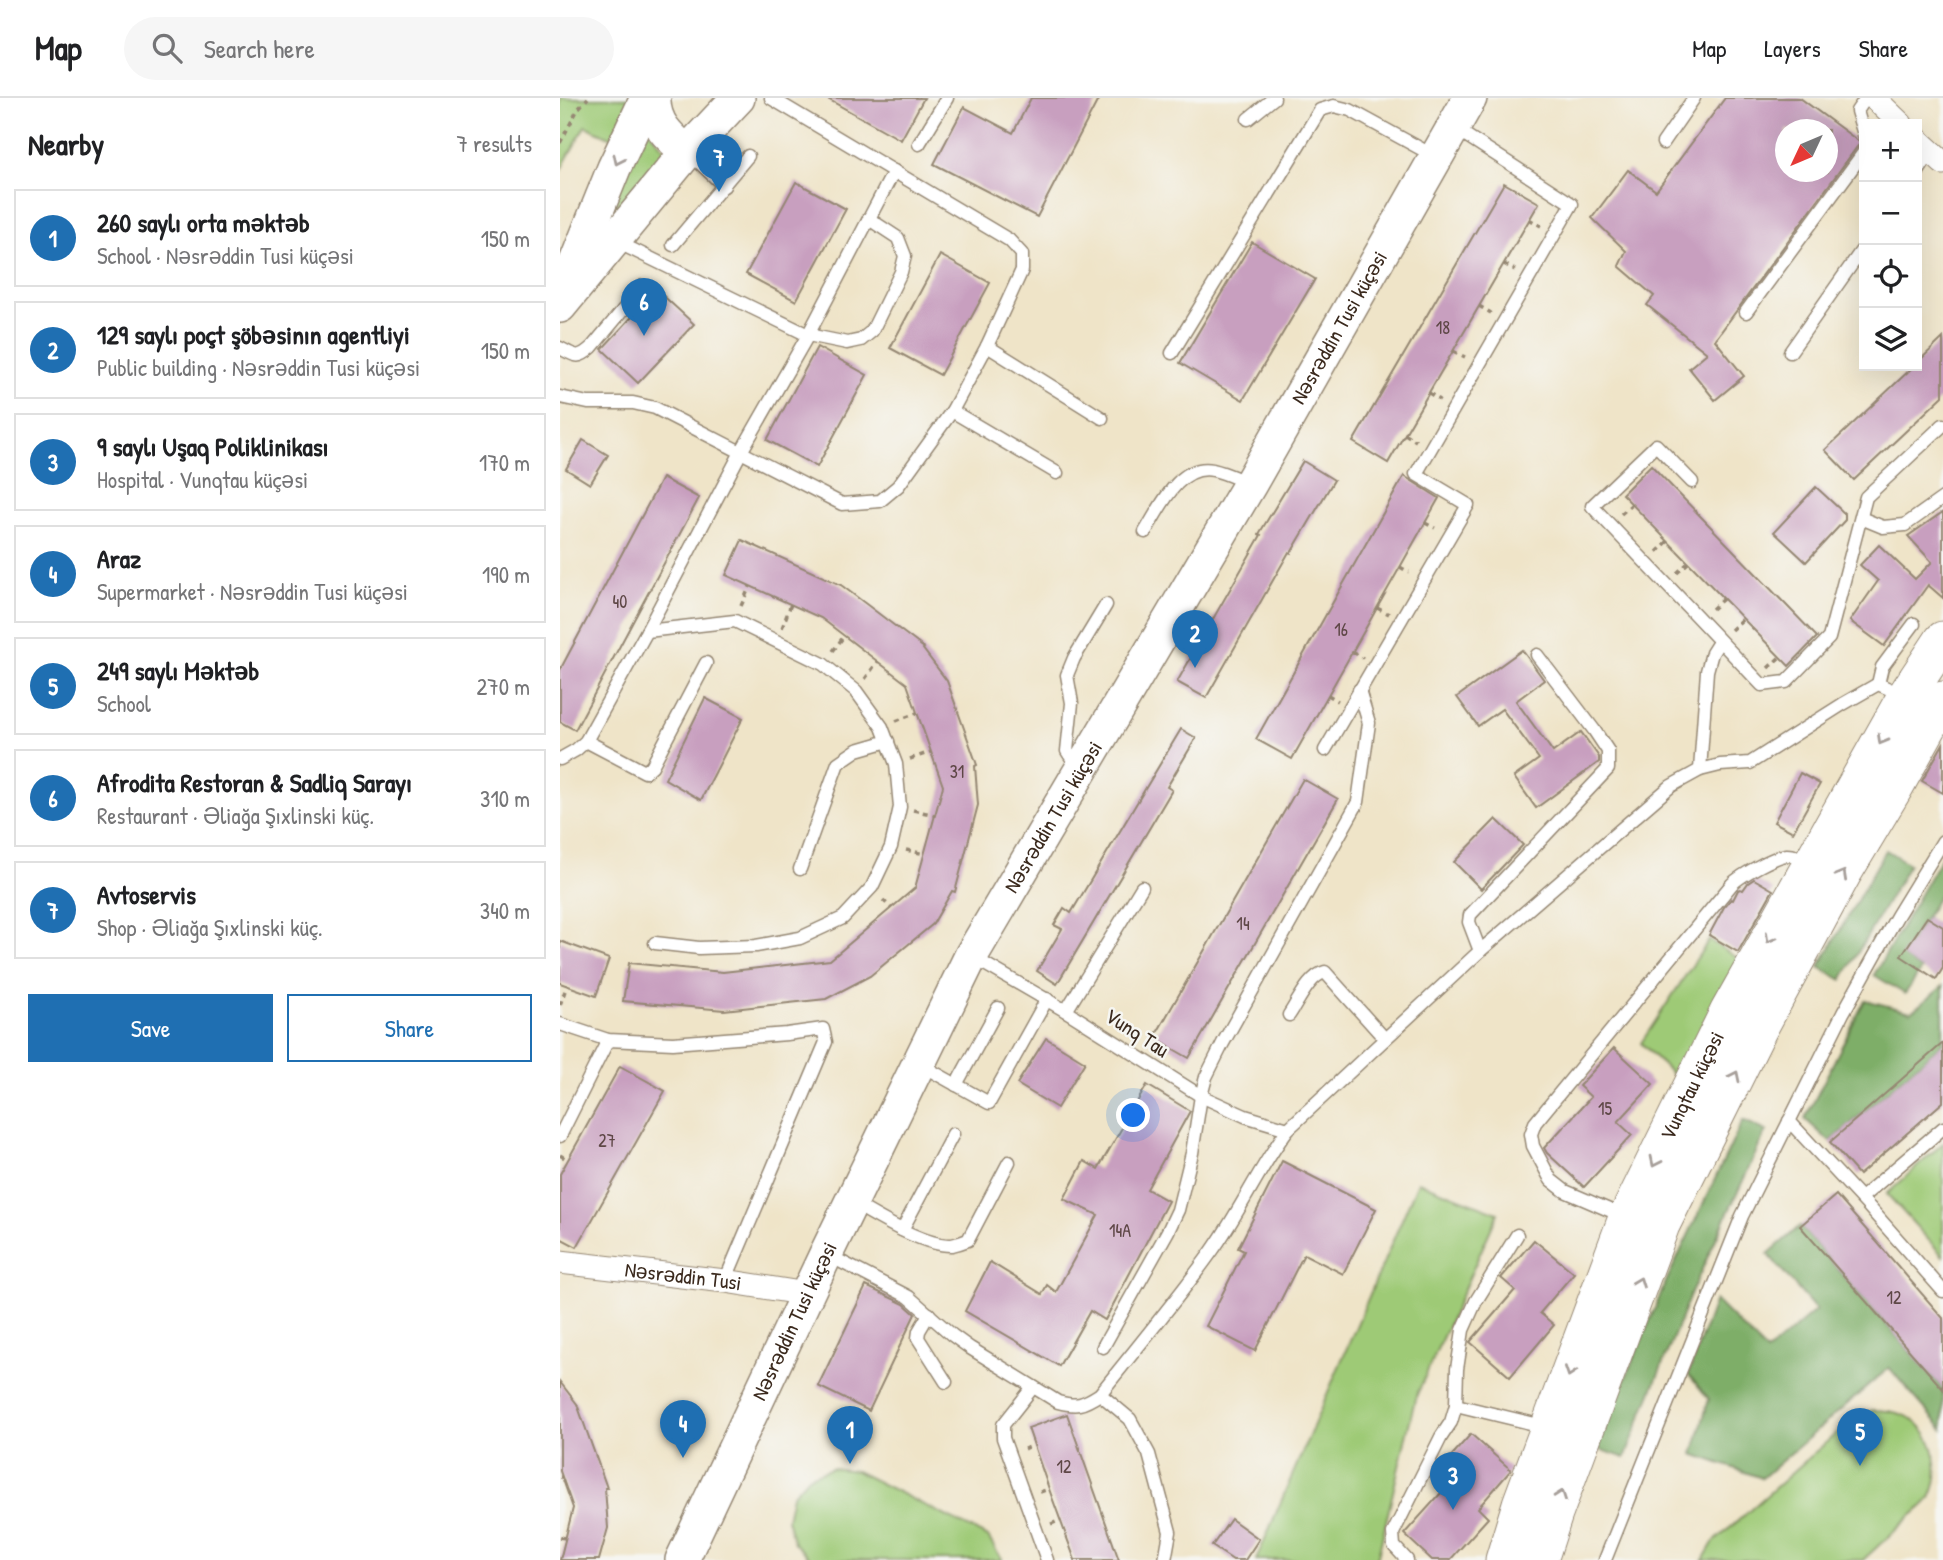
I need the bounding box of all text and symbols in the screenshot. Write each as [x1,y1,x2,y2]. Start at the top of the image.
search box [124,17,614,80]
text: Map [35,26,82,70]
icon: search [148,29,186,67]
text: Search here [204,31,315,66]
text: Map [1692,32,1726,64]
text: Layers [1764,32,1821,64]
text: Share [1859,32,1908,64]
north arrow [1775,119,1838,182]
map controls [1859,119,1922,371]
button: + [1859,119,1922,182]
text: Nearby [28,124,104,164]
text: 7 results [456,128,532,159]
pin: 7 [696,134,742,192]
one-way arrow [612,153,626,165]
button: − [1859,182,1922,245]
text: 260 saylı orta məktəb [97,205,310,240]
text: 1 [49,223,57,254]
text: 150 m [481,223,530,254]
text: School · Nəsrəddin Tusi küçəsi [97,240,354,271]
street label: Nəsrəddin Tusi küçəsi [1284,245,1394,409]
button: locate [1859,245,1922,308]
pin: 6 [621,278,667,336]
button: layers [1859,308,1922,371]
house number: 18 [1436,315,1450,340]
text: 129 saylı poçt şöbəsinın agentliyi [97,317,410,352]
text: 2 [48,335,58,366]
text: 150 m [481,335,530,366]
text: Public building · Nəsrəddin Tusi küçəsi [97,352,420,383]
text: 9 saylı Uşaq Poliklinikası [97,429,329,464]
text: 3 [48,447,58,478]
text: 170 m [479,447,530,478]
text: Hospital · Vunqtau küçəsi [97,464,308,495]
text: Araz [97,541,141,576]
text: 4 [49,559,57,590]
text: 190 m [482,559,530,590]
text: Supermarket · Nəsrəddin Tusi küçəsi [97,576,408,607]
house number: 40 [613,589,627,614]
pin: 2 [1172,610,1218,668]
house number: 16 [1334,617,1348,642]
text: 249 saylı Məktəb [97,653,259,688]
text: 5 [48,671,58,702]
text: 270 m [477,671,530,702]
text: School [97,688,151,719]
one-way arrow [1877,733,1890,745]
street label: Nəsrəddin Tusi küçəsi [996,735,1109,898]
house number: 31 [950,759,964,784]
text: Afrodita Restoran & Sadliq Sarayı [97,765,412,800]
text: 6 [48,783,58,814]
text: 310 m [480,783,530,814]
text: Restaurant · Əliağa Şıxlinski küç. [97,800,374,831]
one-way arrow [1834,870,1847,882]
text: Avtoservis [97,877,196,912]
text: 7 [47,895,59,926]
text: 340 m [480,895,530,926]
house number: 14 [1236,911,1250,936]
text: Shop · Əliağa Şıxlinski küç. [97,912,323,943]
one-way arrow [1765,930,1778,943]
button: Save [28,994,273,1062]
button: Share [287,994,532,1062]
street label: Vunq Tau [1100,1001,1175,1064]
street label: Vunqtau küçəsi [1653,1026,1731,1145]
one-way arrow [1727,1071,1741,1083]
house number: 15 [1598,1096,1612,1121]
your location [1116,1098,1150,1132]
house number: 27 [598,1128,616,1153]
one-way arrow [1649,1155,1663,1167]
house number: 14A [1109,1218,1131,1243]
street label: Nəsrəddin Tusi küçəsi [744,1237,844,1405]
street label: Nəsrəddin Tusi [623,1255,744,1297]
one-way arrow [1631,1276,1645,1288]
house number: 12 [1887,1285,1902,1310]
one-way arrow [1564,1366,1578,1378]
pin: 4 [660,1400,706,1458]
pin: 1 [827,1406,873,1464]
pin: 5 [1837,1408,1883,1466]
pin: 3 [1430,1452,1476,1510]
house number: 12 [1057,1454,1072,1479]
one-way arrow [1553,1490,1567,1502]

